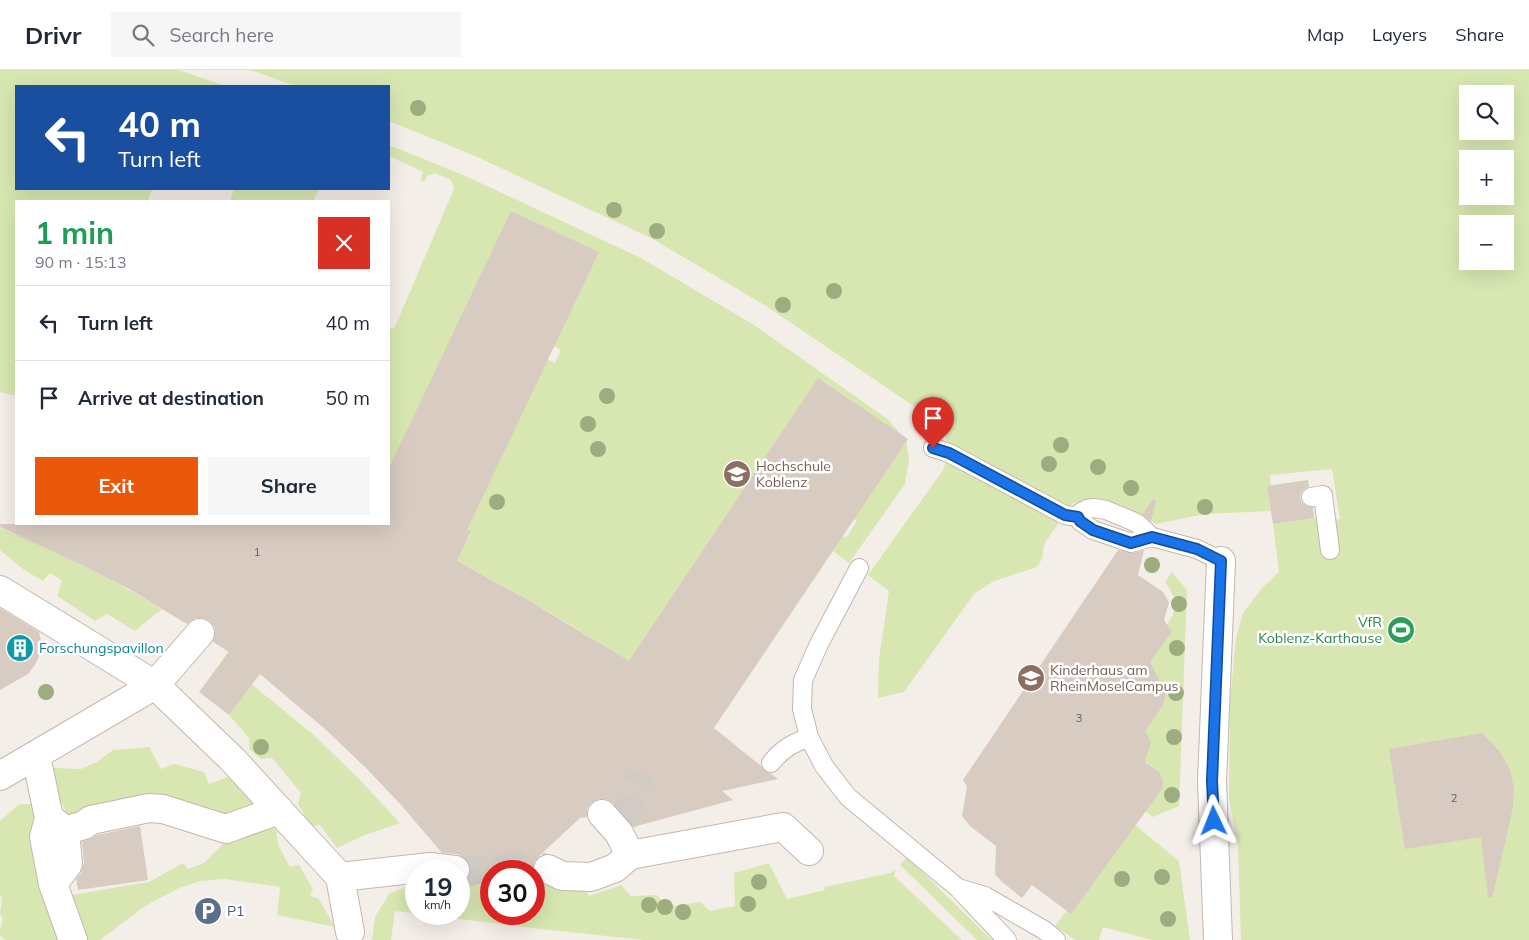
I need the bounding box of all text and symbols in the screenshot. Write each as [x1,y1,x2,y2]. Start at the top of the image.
search box [111,12,461,57]
text: Drivr [25,20,81,50]
icon: search [129,21,157,49]
text: Search here [169,23,274,47]
text: Map [1307,23,1344,46]
text: Layers [1372,23,1427,46]
text: Share [1455,23,1504,46]
map controls [1459,85,1514,270]
button: search [1459,85,1514,140]
text: 40 m [118,102,201,146]
icon: left [35,105,100,170]
text: Turn left [118,145,201,173]
button: + [1459,150,1514,205]
text: 1 min [35,214,114,252]
button: − [1459,215,1514,270]
button: close [318,217,370,269]
text: 90 m · 15:13 [35,252,127,272]
icon: left [35,309,63,337]
text: Turn left [78,311,153,335]
text: 40 m [326,311,370,335]
icon: arrive [35,384,63,412]
text: Arrive at destination [78,386,264,410]
text: 50 m [326,386,370,410]
pin [912,397,954,448]
icon: arrive [919,404,947,432]
button: Exit [35,457,198,515]
button: Share [208,457,370,515]
place label: Hochschule Koblenz [756,457,831,491]
school or university icon: Hochschule Koblenz [722,459,752,489]
house number: 1 [254,545,260,559]
place label: VfR Koblenz-Karthause [1258,613,1382,647]
sports icon: VfR Koblenz-Karthause [1386,615,1416,645]
building icon: Forschungspavillon [5,633,35,663]
place label: Forschungspavillon [39,639,164,657]
place label: Kinderhaus am RheinMoselCampus [1050,661,1178,695]
school or university icon: Kinderhaus am RheinMoselCampus [1016,663,1046,693]
house number: 3 [1076,711,1082,725]
house number: 2 [1451,791,1458,805]
position arrow [1187,794,1239,846]
speed limit sign: 30 [480,860,545,925]
text: 19 [422,871,453,902]
parking icon: P1 [193,896,223,926]
text: km/h [424,897,451,912]
place label: P1 [227,902,245,920]

